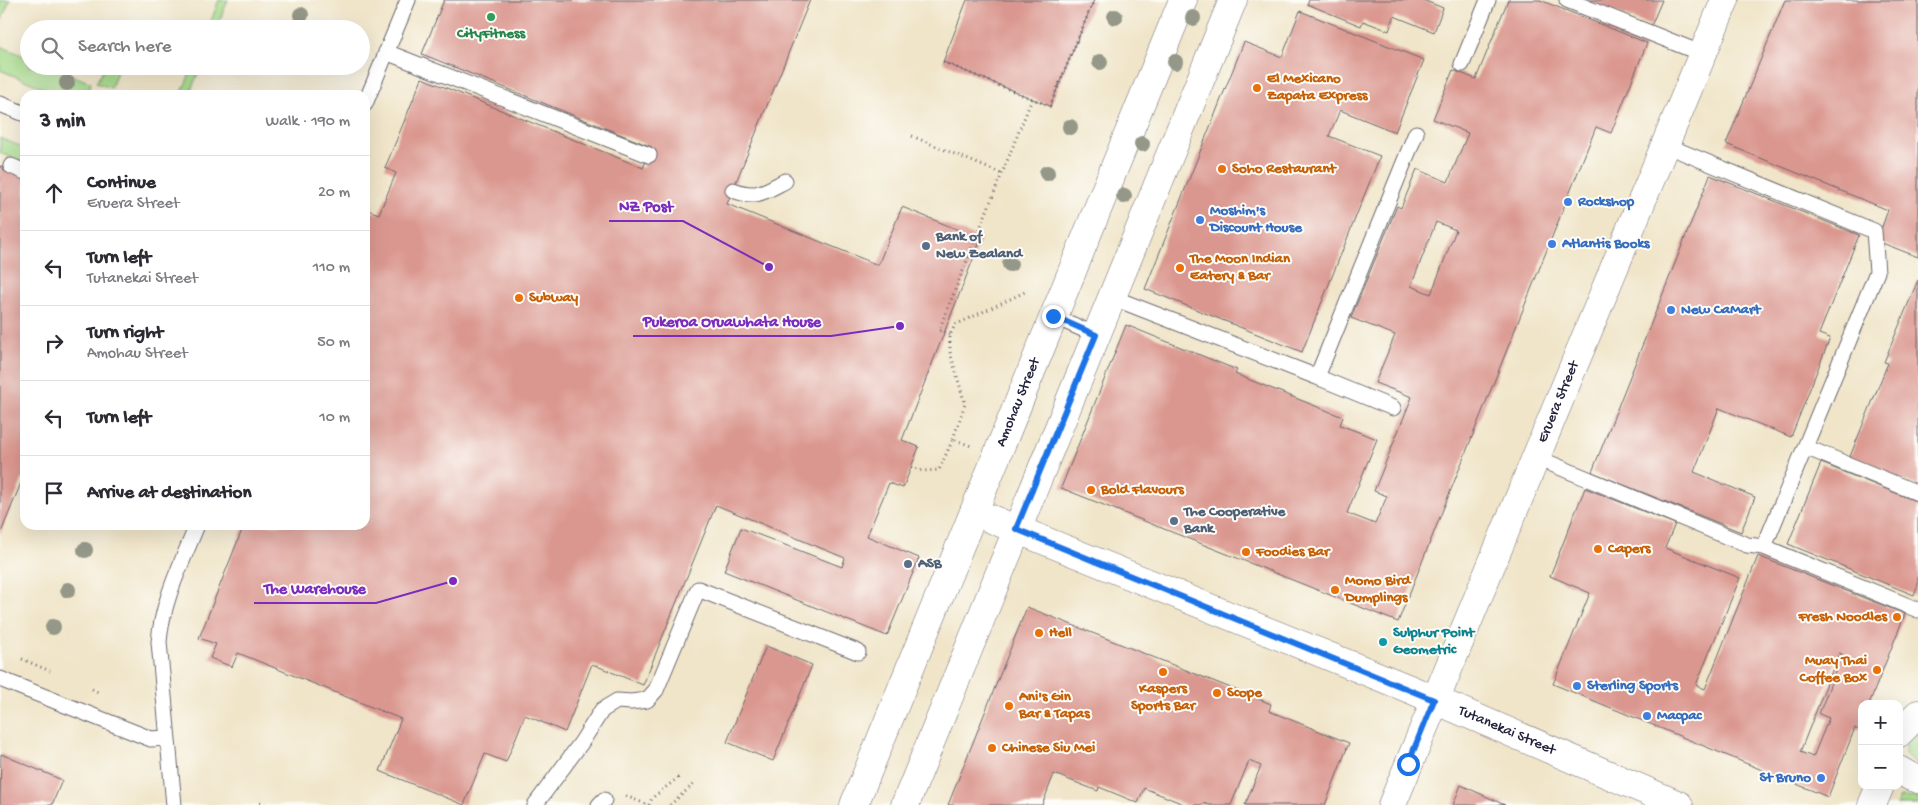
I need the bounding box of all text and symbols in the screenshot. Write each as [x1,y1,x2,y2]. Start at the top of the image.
marker: CityFitness [485,11,497,23]
search box [20,20,370,75]
place label: CityFitness [456,25,526,43]
icon: search [38,34,66,62]
text: Search here [78,36,172,59]
place label: El Mexicano Zapata Express [1267,70,1369,105]
marker: El Mexicano Zapata Express [1251,82,1263,94]
text: 3 min [40,110,85,135]
text: Walk · 190 m [266,113,350,132]
place label: Soho Restaurant [1232,160,1338,178]
marker: Soho Restaurant [1216,163,1228,175]
text: Continue [87,172,156,195]
icon: ahead [40,179,68,207]
text: 20 m [318,184,350,203]
callout: NZ Post [609,190,683,221]
place label: Rockshop [1577,193,1635,211]
text: Eruera Street [87,195,179,214]
marker: Rockshop [1562,196,1574,208]
text: NZ Post [619,199,675,218]
place label: Moshim's Discount House [1208,202,1303,237]
marker: Moshim's Discount House [1194,214,1206,226]
place label: Bank of New Zealand [935,228,1024,263]
place label: Atlantis Books [1561,235,1651,253]
marker: Atlantis Books [1546,238,1558,250]
marker: Bank of New Zealand [920,240,932,252]
text: Turn left [87,247,151,270]
place label: The Moon Indian Eatery & Bar [1189,250,1291,285]
icon: left [40,254,68,282]
text: 110 m [313,259,350,278]
marker: The Moon Indian Eatery & Bar [1174,262,1186,274]
text: Tutanekai Street [87,270,198,289]
place label: Subway [529,289,579,307]
marker: Subway [513,292,525,304]
place label: New CaMart [1681,301,1762,319]
marker: New CaMart [1665,304,1677,316]
callout: Pukeroa Oruawhata House [633,305,831,336]
route end [1042,305,1065,328]
text: Pukeroa Oruawhata House [642,314,822,333]
text: Turn right [87,322,163,345]
icon: right [40,329,68,357]
text: 50 m [317,334,350,353]
text: Amohau Street [87,345,188,364]
street label: Amohau Street [992,354,1045,449]
street label: Eruera Street [1534,357,1584,446]
icon: left [40,404,68,432]
text: Turn left [87,407,151,430]
text: 10 m [319,409,350,428]
icon: arrive [40,479,68,507]
place label: Bold Flavours [1100,481,1185,499]
text: Arrive at destination [87,482,251,505]
marker: Bold Flavours [1085,484,1097,496]
place label: The Cooperative Bank [1183,503,1287,538]
marker: The Cooperative Bank [1168,515,1180,527]
place label: Capers [1607,540,1652,558]
place label: Foodies Bar [1255,543,1331,561]
marker: Capers [1592,543,1604,555]
marker: Foodies Bar [1240,546,1252,558]
place label: ASB [917,555,943,573]
marker: ASB [902,558,914,570]
callout: The Warehouse [254,572,376,603]
place label: Momo Bird Dumplings [1343,572,1412,607]
text: The Warehouse [262,581,367,600]
marker: Momo Bird Dumplings [1329,584,1341,596]
place label: Fresh Noodles [1797,608,1888,626]
marker: Fresh Noodles [1891,611,1903,623]
place label: Hell [1049,624,1073,642]
place label: Sulphur Point Geometric [1393,624,1476,659]
marker: Hell [1033,627,1045,639]
marker: Sulphur Point Geometric [1377,636,1389,648]
place label: Muay Thai Coffee Box [1799,652,1867,687]
marker: Muay Thai Coffee Box [1871,664,1883,676]
marker: Kaspers Sports Bar [1157,666,1169,678]
place label: Sterling Sports [1587,677,1679,695]
place label: Kaspers Sports Bar [1131,680,1197,715]
marker: Sterling Sports [1571,680,1583,692]
place label: Scope [1227,684,1263,702]
marker: Scope [1211,687,1223,699]
place label: Ani's Gin Bar & Tapas [1018,688,1091,723]
marker: Ani's Gin Bar & Tapas [1003,700,1015,712]
map controls [1858,700,1903,790]
button: + [1858,700,1903,745]
street label: Tutanekai Street [1455,702,1560,760]
place label: Macpac [1657,707,1703,725]
marker: Macpac [1641,710,1653,722]
place label: Chinese Siu Mei [1001,739,1095,757]
marker: Chinese Siu Mei [986,742,998,754]
button: − [1858,745,1903,790]
route start [1397,753,1420,776]
place label: St Bruno [1759,769,1811,787]
marker: St Bruno [1815,772,1827,784]

